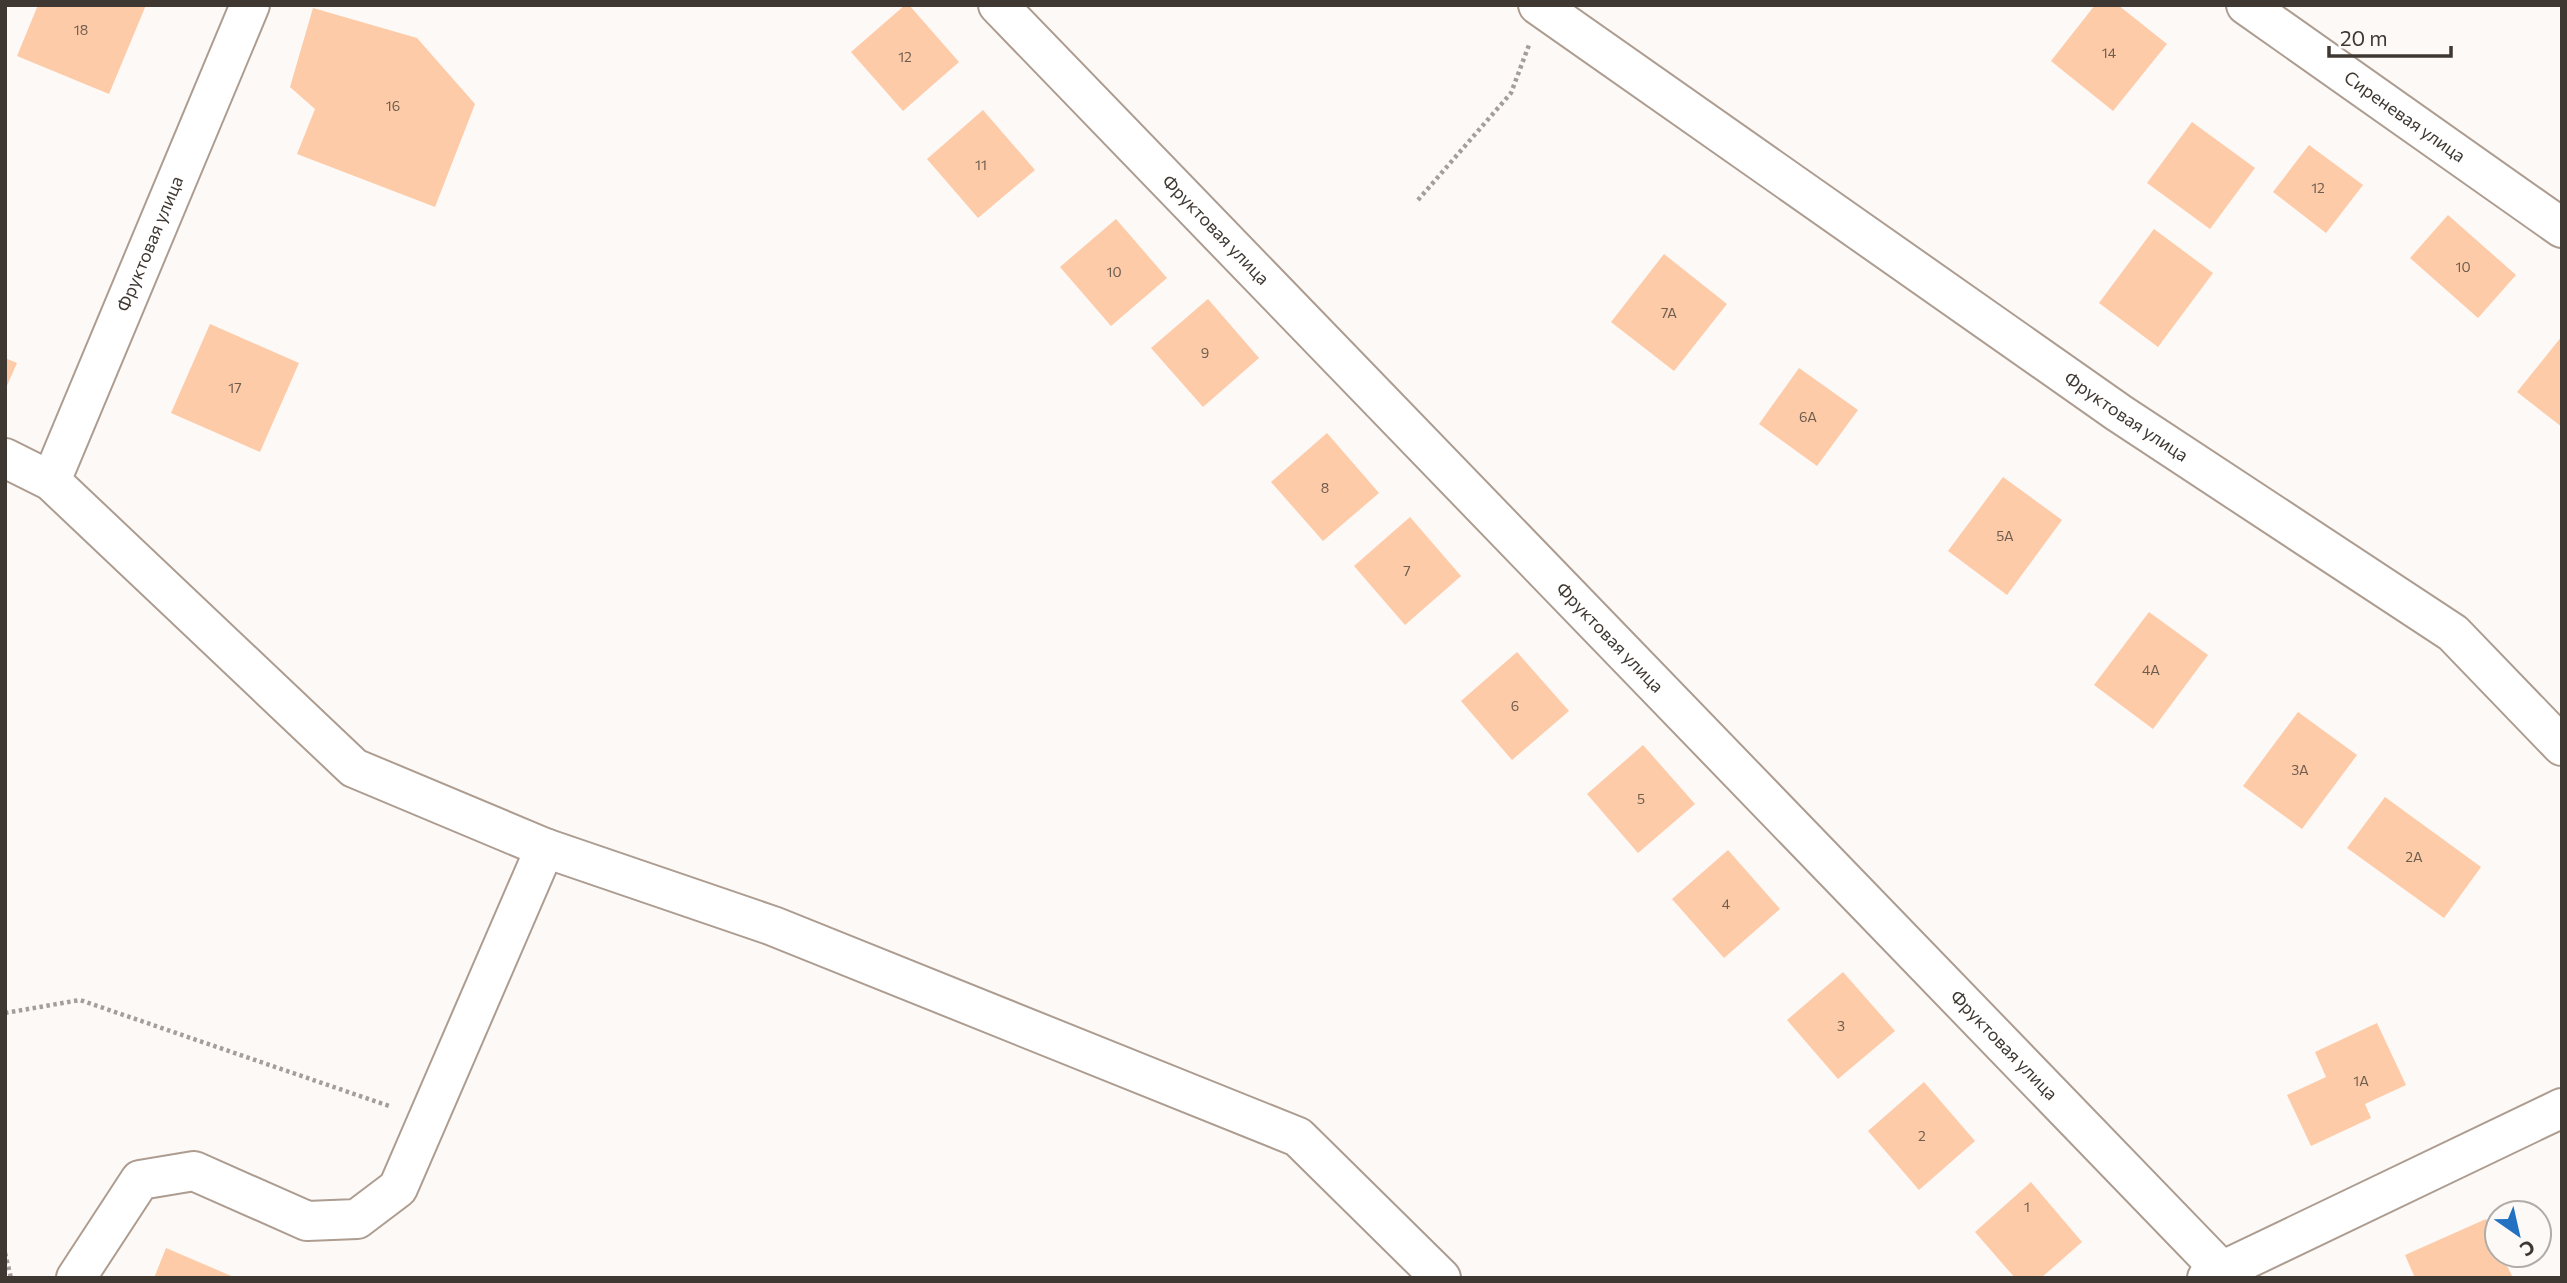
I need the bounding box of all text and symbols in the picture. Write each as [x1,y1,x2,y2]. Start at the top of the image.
scale bar [2329,14,2452,58]
house number: 18 [74,21,88,38]
text: 20 m [2340,25,2388,50]
house number: 14 [2102,44,2117,61]
house number: 12 [898,48,912,65]
street label: Сиреневая улица [2340,66,2470,166]
house number: 16 [386,97,400,114]
house number: 11 [975,156,987,173]
street label: Фруктовая улица [1158,170,1275,289]
street label: Фруктовая улица [111,172,187,315]
house number: 12 [2311,179,2325,196]
house number: 10 [2455,258,2471,275]
house number: 10 [1106,263,1122,280]
house number: 7А [1661,304,1677,321]
house number: 9 [1201,344,1209,361]
street label: Фруктовая улица [2061,366,2193,466]
house number: 17 [228,379,242,396]
house number: 6А [1799,408,1817,425]
house number: 8 [1321,479,1329,496]
house number: 5А [1996,527,2014,544]
house number: 7 [1403,562,1411,579]
street label: Фруктовая улица [1552,577,1669,697]
house number: 4А [2142,661,2160,678]
house number: 6 [1511,697,1519,714]
house number: 3А [2291,761,2309,778]
house number: 5 [1637,790,1645,807]
house number: 2А [2405,848,2423,865]
house number: 4 [1722,895,1731,912]
street label: Фруктовая улица [1946,985,2063,1104]
house number: 3 [1837,1017,1845,1034]
house number: 1А [2353,1072,2369,1089]
house number: 2 [1918,1127,1926,1144]
house number: 1 [2024,1198,2030,1215]
north arrow [2483,1199,2553,1269]
text: С [2516,1235,2540,1262]

